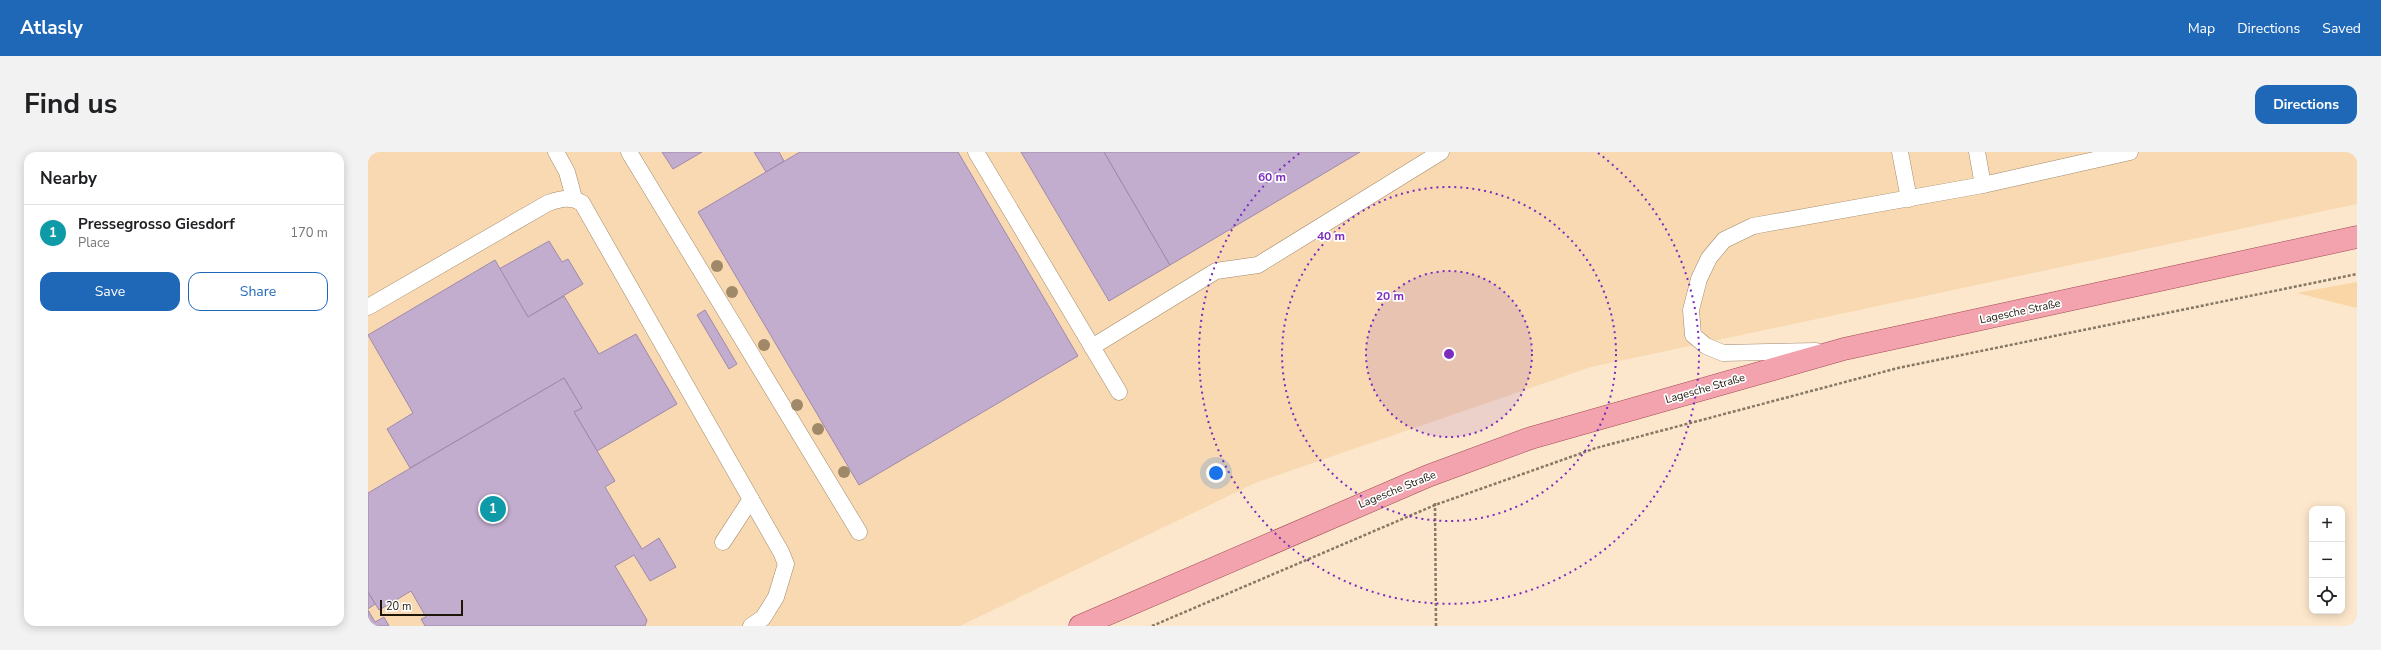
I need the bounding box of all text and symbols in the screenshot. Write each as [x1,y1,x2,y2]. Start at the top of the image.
text: Atlasly [20,15,83,41]
text: Map [2188,19,2215,38]
text: Directions [2237,19,2300,38]
text: Saved [2322,19,2361,38]
text: Find us [24,85,118,123]
button: Directions [2255,85,2357,124]
text: Nearby [40,167,97,190]
text: 60 m [1258,169,1286,185]
text: Pressegrosso Giesdorf [78,214,235,234]
text: 1 [49,224,57,242]
text: 170 m [290,224,328,242]
text: 40 m [1317,228,1345,244]
text: Place [78,234,110,252]
button: Save [40,272,180,311]
button: Share [188,272,328,311]
text: 20 m [1376,288,1404,304]
street label: Lagesche Straße [1978,296,2062,327]
centre of rings [1442,347,1456,361]
street label: Lagesche Straße [1663,370,1747,407]
your location [1206,463,1226,483]
street label: Lagesche Straße [1356,467,1438,512]
pin: 1 [480,494,506,524]
map controls [2309,506,2345,614]
button: + [2309,506,2345,542]
button: − [2309,542,2345,578]
button: locate [2309,578,2345,614]
scale bar [380,598,463,617]
text: 20 m [386,599,411,614]

